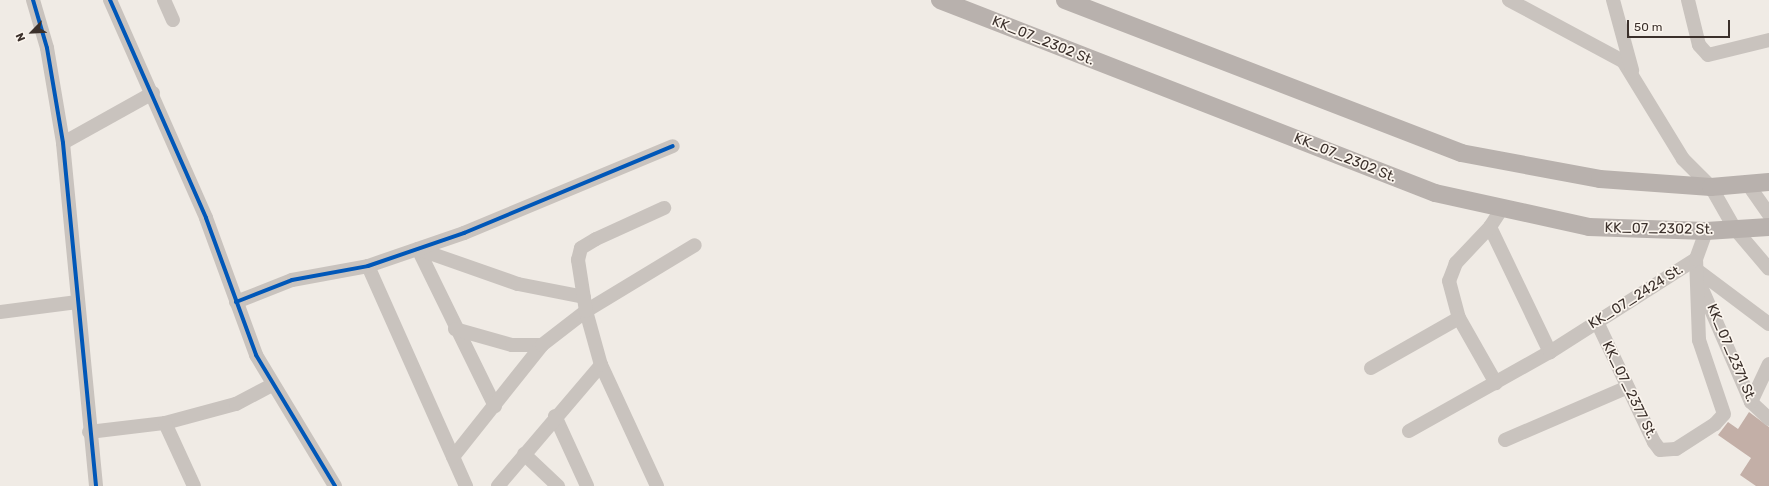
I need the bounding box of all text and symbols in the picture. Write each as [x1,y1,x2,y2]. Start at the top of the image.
north arrow [12,12,52,52]
scale bar [1629,12,1732,38]
street label: KK_07_2302 St. [989,13,1097,69]
text: 50 m [1634,20,1662,34]
text: N [13,31,28,43]
street label: KK_07_2302 St. [1291,130,1399,186]
street label: KK_07_2302 St. [1604,220,1714,238]
street label: KK_07_2424 St. [1586,261,1686,333]
street label: KK_07_2371 St. [1703,301,1759,405]
street label: KK_07_2377 St. [1598,339,1660,441]

